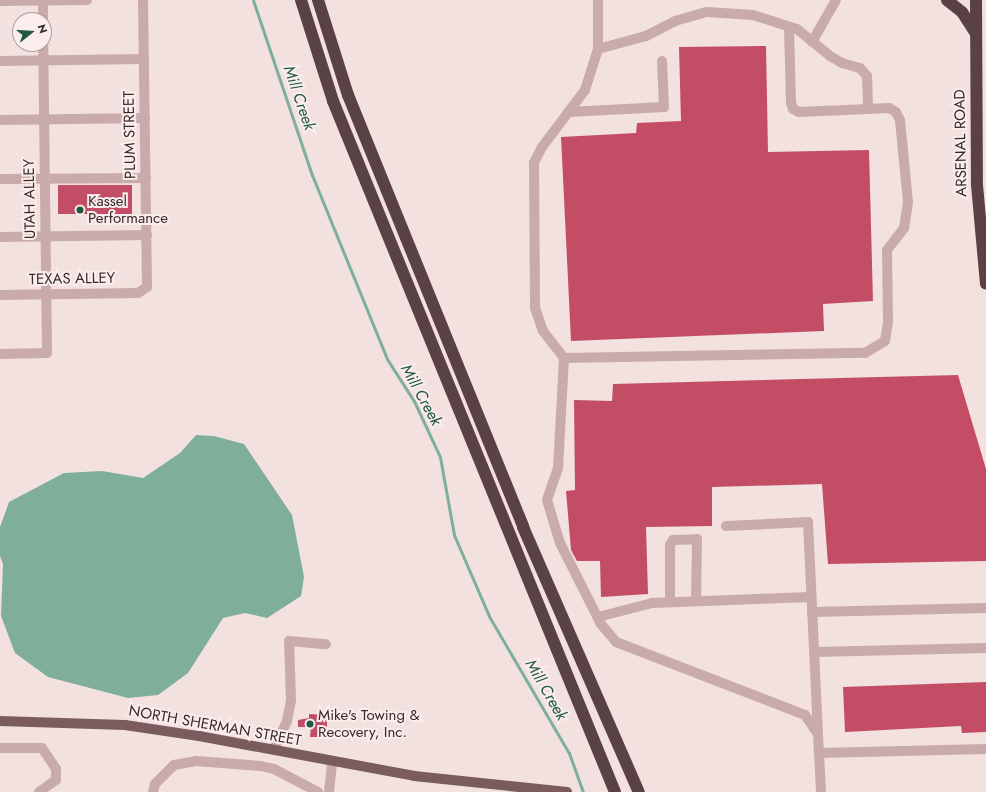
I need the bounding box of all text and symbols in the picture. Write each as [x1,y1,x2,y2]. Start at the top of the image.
north arrow [12,12,52,52]
text: N [34,22,51,35]
water label: Mill Creek [279,63,319,133]
street label: ARSENAL ROAD [951,89,971,197]
street label: PLUM STREET [120,91,140,179]
street label: UTAH ALLEY [20,159,40,239]
place label: Kassel Performance [88,192,168,227]
marker: Kassel Performance [75,205,85,215]
street label: TEXAS ALLEY [29,269,115,289]
water label: Mill Creek [396,361,446,429]
water label: Mill Creek [521,656,571,724]
street label: NORTH SHERMAN STREET [127,702,303,750]
place label: Mike's Towing & Recovery, Inc. [318,706,420,741]
marker: Mike's Towing & Recovery, Inc. [305,719,315,729]

